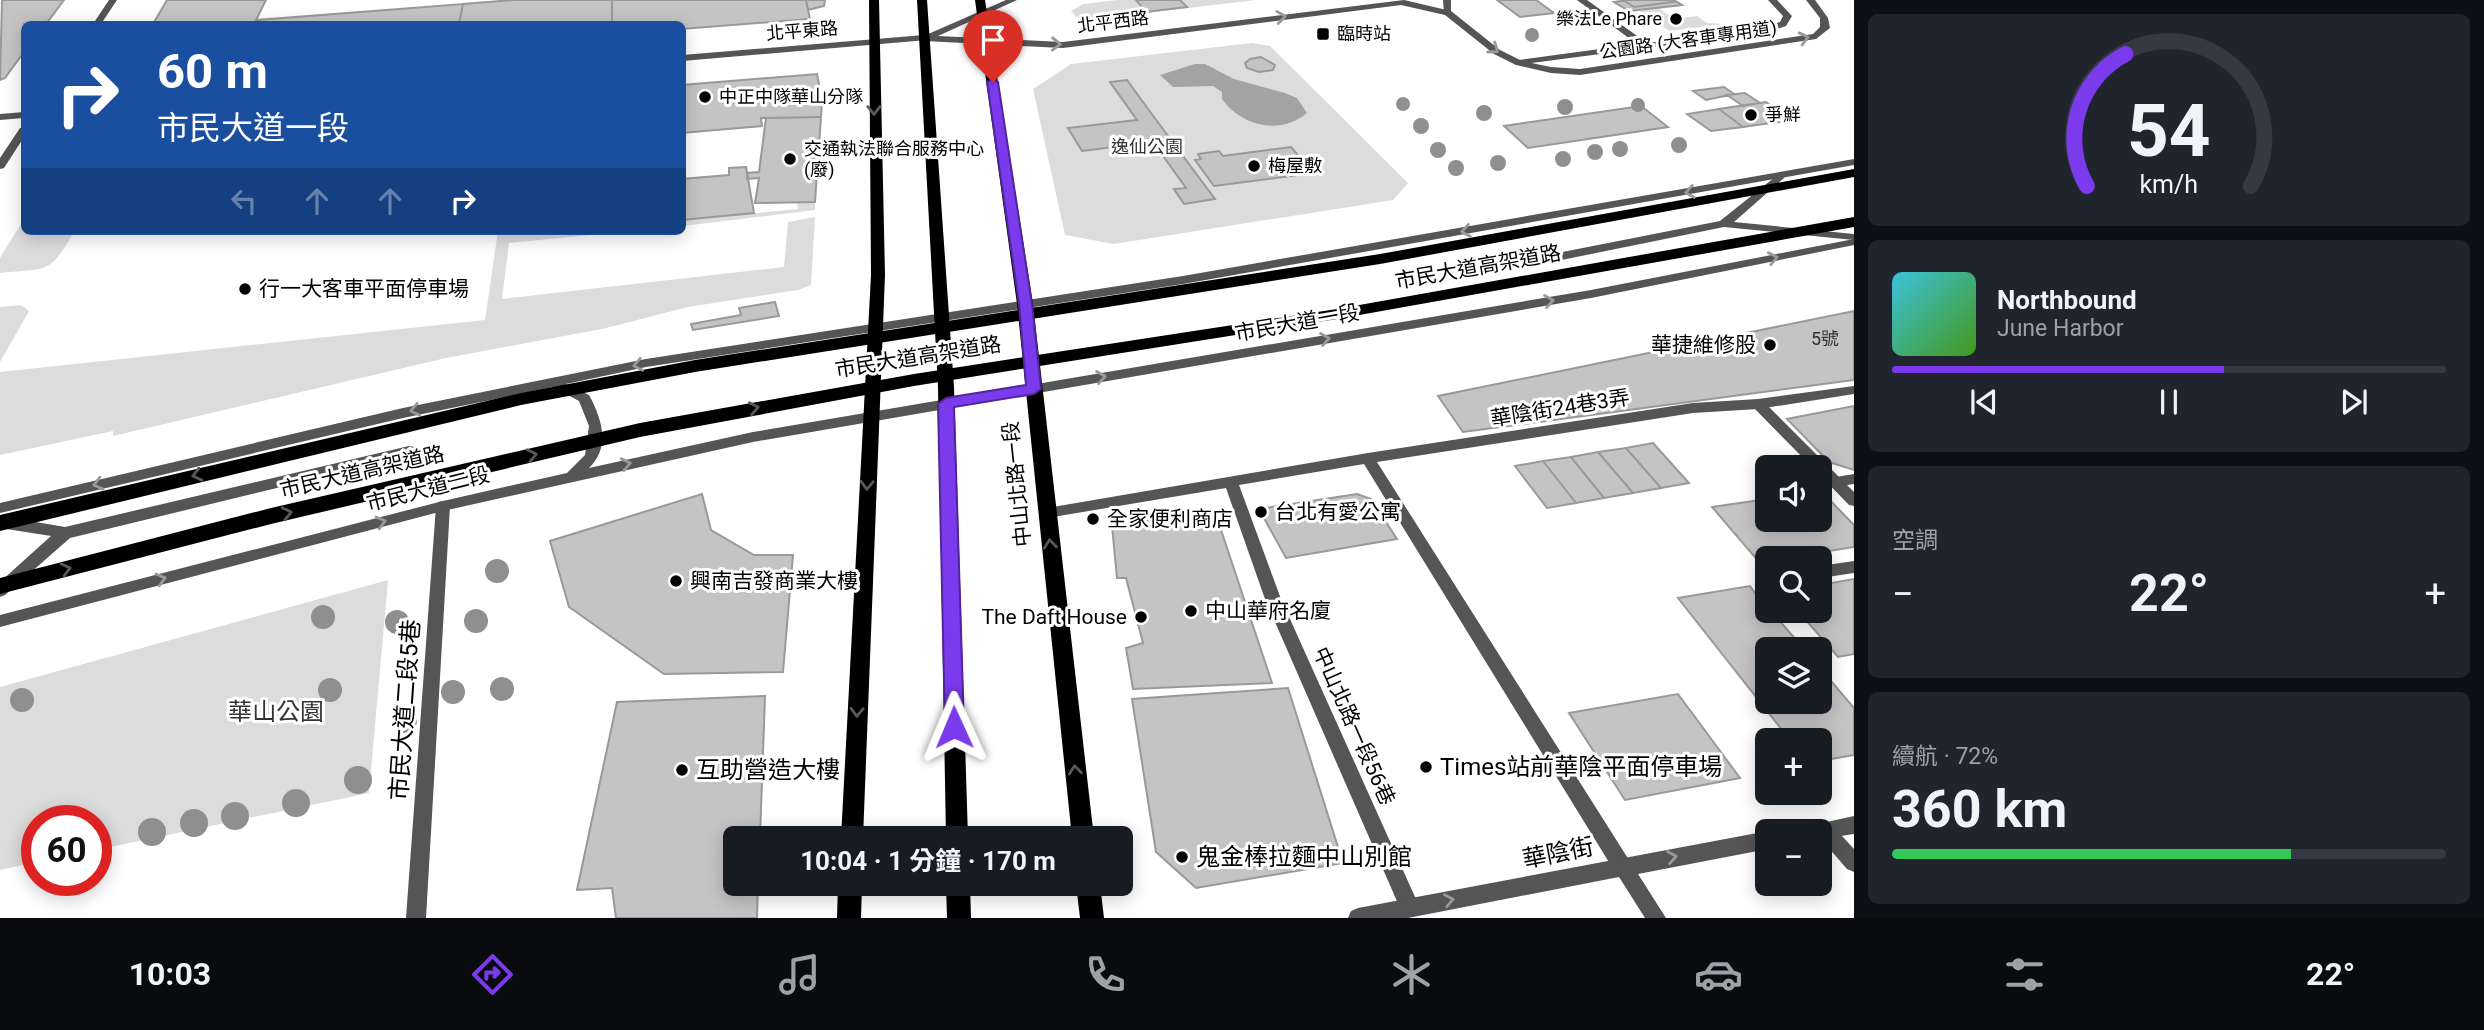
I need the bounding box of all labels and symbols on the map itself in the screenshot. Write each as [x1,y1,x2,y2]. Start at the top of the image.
street label: 北平西路 [1076,7,1150,36]
place label: 樂法Le Phare [1556,8,1662,29]
pin [963,10,1023,82]
one-way arrow [1276,10,1287,25]
marker: 樂法Le Phare [1668,11,1684,27]
street label: 北平東路 [765,17,839,44]
street label: 公園路 (大客車專用道) [1598,17,1778,63]
place label: 臨時站 [1337,23,1391,44]
marker: 臨時站 [1315,26,1331,42]
one-way arrow [1798,32,1810,47]
one-way arrow [1051,36,1061,52]
one-way arrow [1486,41,1499,53]
place label: 中正中隊華山分隊 [719,86,863,107]
marker: 中正中隊華山分隊 [697,89,713,105]
place label: 爭鮮 [1765,104,1801,125]
one-way arrow [866,106,882,116]
marker: 爭鮮 [1743,107,1759,123]
park label: 逸仙公園 [1111,136,1183,157]
place label: 交通執法聯合服務中心 (廢) [804,138,984,181]
marker: 交通執法聯合服務中心 (廢) [782,151,798,167]
place label: 梅屋敷 [1268,155,1322,176]
marker: 梅屋敷 [1246,158,1262,174]
one-way arrow [1684,183,1696,198]
one-way arrow [1460,223,1472,238]
street label: 市民大道高架道路 [1393,241,1563,293]
one-way arrow [1767,251,1779,266]
place label: 行一大客車平面停車場 [259,277,469,301]
marker: 行一大客車平面停車場 [237,281,253,297]
one-way arrow [1543,294,1555,309]
street label: 市民大道一段 [1233,300,1361,346]
house number: 5號 [1811,328,1839,349]
street label: 市民大道高架道路 [833,332,1003,382]
one-way arrow [1319,332,1331,347]
place label: 華捷維修股 [1651,333,1756,357]
marker: 華捷維修股 [1762,337,1778,353]
one-way arrow [632,356,644,371]
one-way arrow [1095,371,1107,386]
street label: 華陰街24巷3弄 [1489,385,1631,431]
one-way arrow [748,401,760,416]
one-way arrow [409,402,421,417]
street label: 中山北路一段 [998,420,1036,548]
street label: 市民大道高架道路 [277,441,447,503]
one-way arrow [526,449,538,464]
one-way arrow [620,458,632,473]
street label: 市民大道二段 [364,462,492,516]
one-way arrow [191,467,203,481]
one-way arrow [92,476,104,490]
one-way arrow [859,479,874,490]
place label: 台北有愛公寓 [1275,500,1401,524]
marker: 台北有愛公寓 [1253,504,1269,520]
one-way arrow [281,506,293,521]
place label: 全家便利商店 [1107,507,1233,531]
marker: 全家便利商店 [1085,511,1101,527]
one-way arrow [375,516,387,530]
one-way arrow [1043,538,1058,549]
one-way arrow [60,563,72,577]
place label: 興南吉發商業大樓 [690,569,858,593]
one-way arrow [155,573,167,587]
marker: 興南吉發商業大樓 [668,573,684,589]
place label: 中山華府名廈 [1205,599,1331,623]
marker: 中山華府名廈 [1183,603,1199,619]
place label: The Daft House [981,605,1127,629]
marker: The Daft House [1133,609,1149,625]
street label: 市民大道二段5巷 [385,618,425,802]
street label: 中山北路一段56巷 [1308,643,1400,809]
position arrow [917,690,991,764]
park label: 華山公園 [228,698,324,726]
one-way arrow [850,707,865,718]
place label: Times站前華陰平面停車場 [1440,753,1722,781]
place label: 互助營造大樓 [696,756,840,784]
marker: Times站前華陰平面停車場 [1418,759,1434,775]
marker: 互助營造大樓 [674,762,690,778]
one-way arrow [1068,765,1083,776]
speed limit sign: 60 [21,805,112,896]
street label: 華陰街 [1520,832,1596,874]
place label: 鬼金棒拉麵中山別館 [1196,843,1412,871]
marker: 鬼金棒拉麵中山別館 [1174,849,1190,865]
one-way arrow [1666,850,1678,865]
one-way arrow [1443,893,1455,908]

